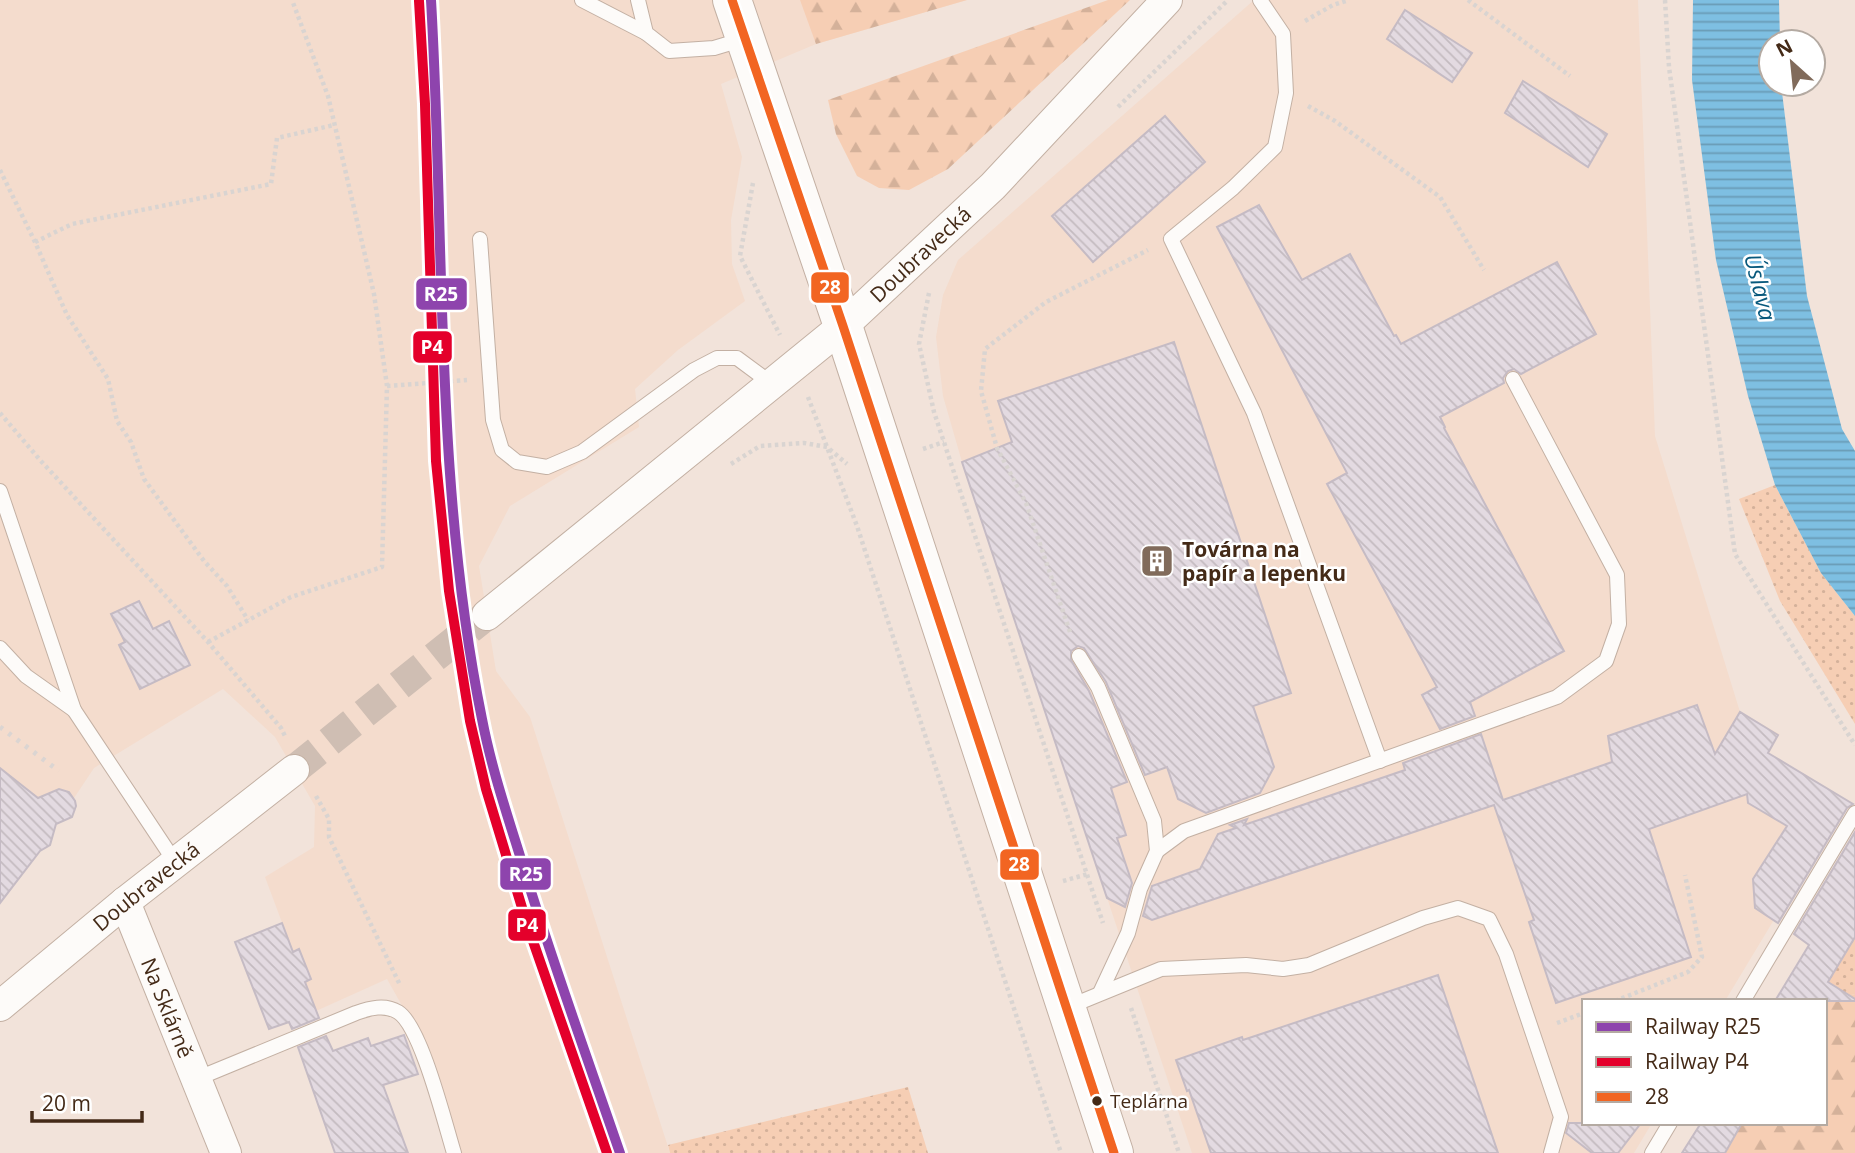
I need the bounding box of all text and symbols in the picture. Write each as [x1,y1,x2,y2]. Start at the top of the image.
north arrow [1757,28,1827,98]
text: N [1771,33,1797,63]
street label: Doubravecká [863,200,977,308]
water label: Úslava [1737,250,1785,324]
line badge: 28 [810,271,850,304]
text: 28 [819,274,841,300]
line badge: R25 [415,277,468,311]
text: R25 [424,281,458,307]
line badge: P4 [412,330,453,364]
text: P4 [421,334,444,360]
place label: Továrna na papír a lepenku [1182,535,1346,587]
building icon: Továrna na papír a lepenku [1138,542,1176,580]
street label: Doubravecká [87,835,205,937]
line badge: 28 [999,848,1040,881]
text: 28 [1008,851,1030,877]
line badge: R25 [499,857,552,891]
text: R25 [509,861,543,887]
line badge: P4 [507,908,547,942]
text: P4 [516,912,539,938]
street label: Na Sklárně [135,953,200,1062]
legend [1582,999,1827,1125]
text: Railway R25 [1645,1012,1761,1040]
text: Railway P4 [1645,1047,1749,1075]
scale bar [32,1080,142,1124]
text: 28 [1645,1082,1669,1110]
place label: Teplárna [1110,1088,1188,1114]
text: 20 m [42,1089,91,1117]
marker: Teplárna [1090,1094,1104,1108]

